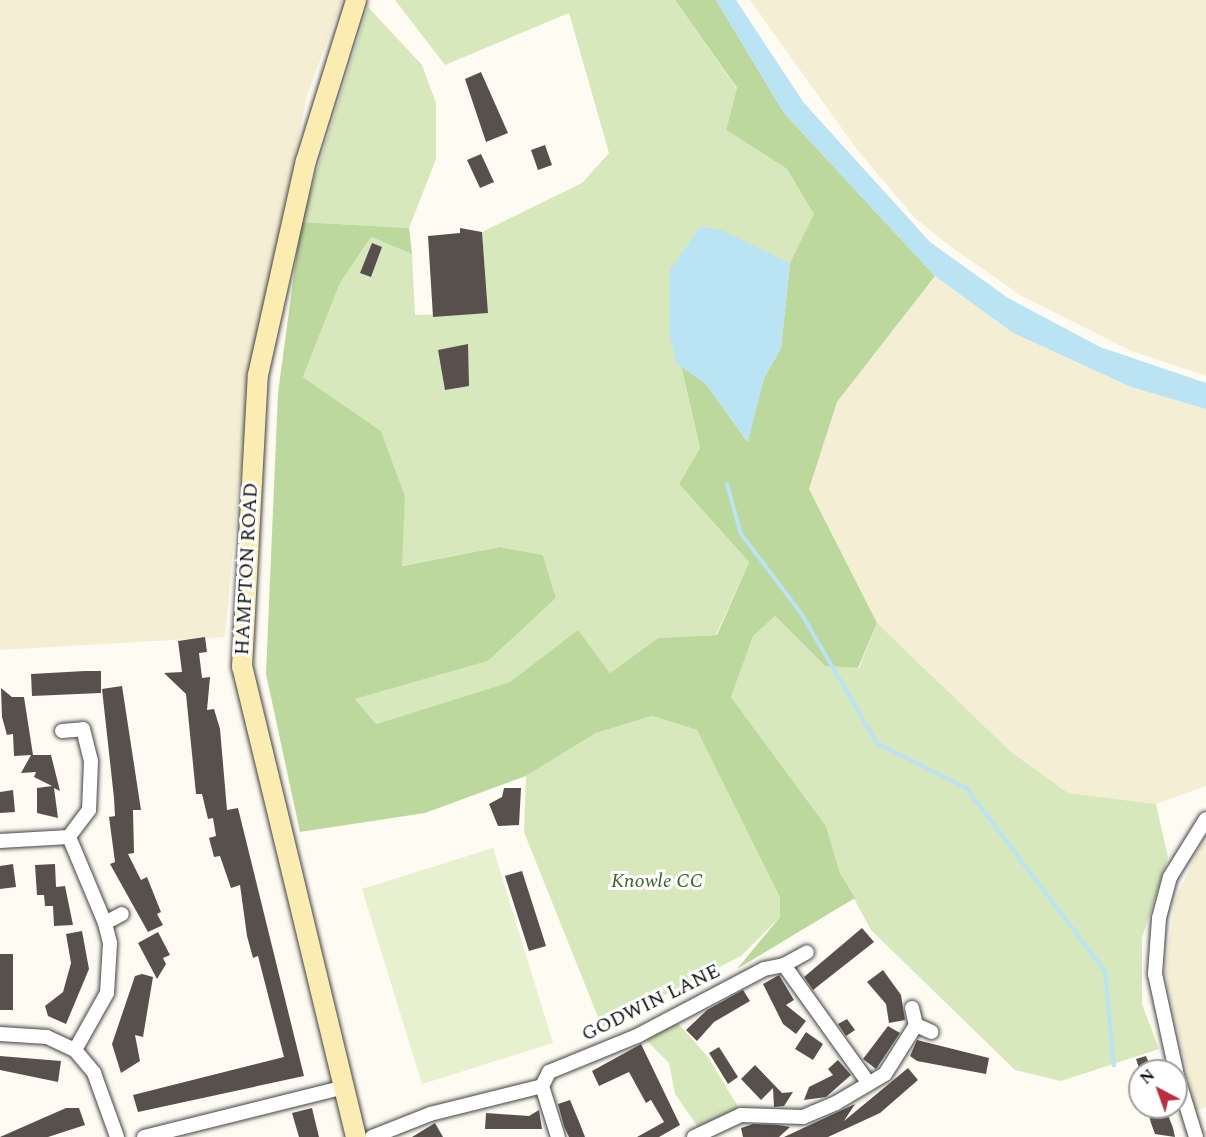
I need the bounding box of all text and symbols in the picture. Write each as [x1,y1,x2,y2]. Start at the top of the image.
street label: HAMPTON ROAD [230,482,264,656]
park label: Knowle CC [611,869,703,893]
street label: GODWIN LANE [578,959,724,1047]
north arrow [1128,1059,1188,1119]
text: N [1135,1064,1160,1090]

